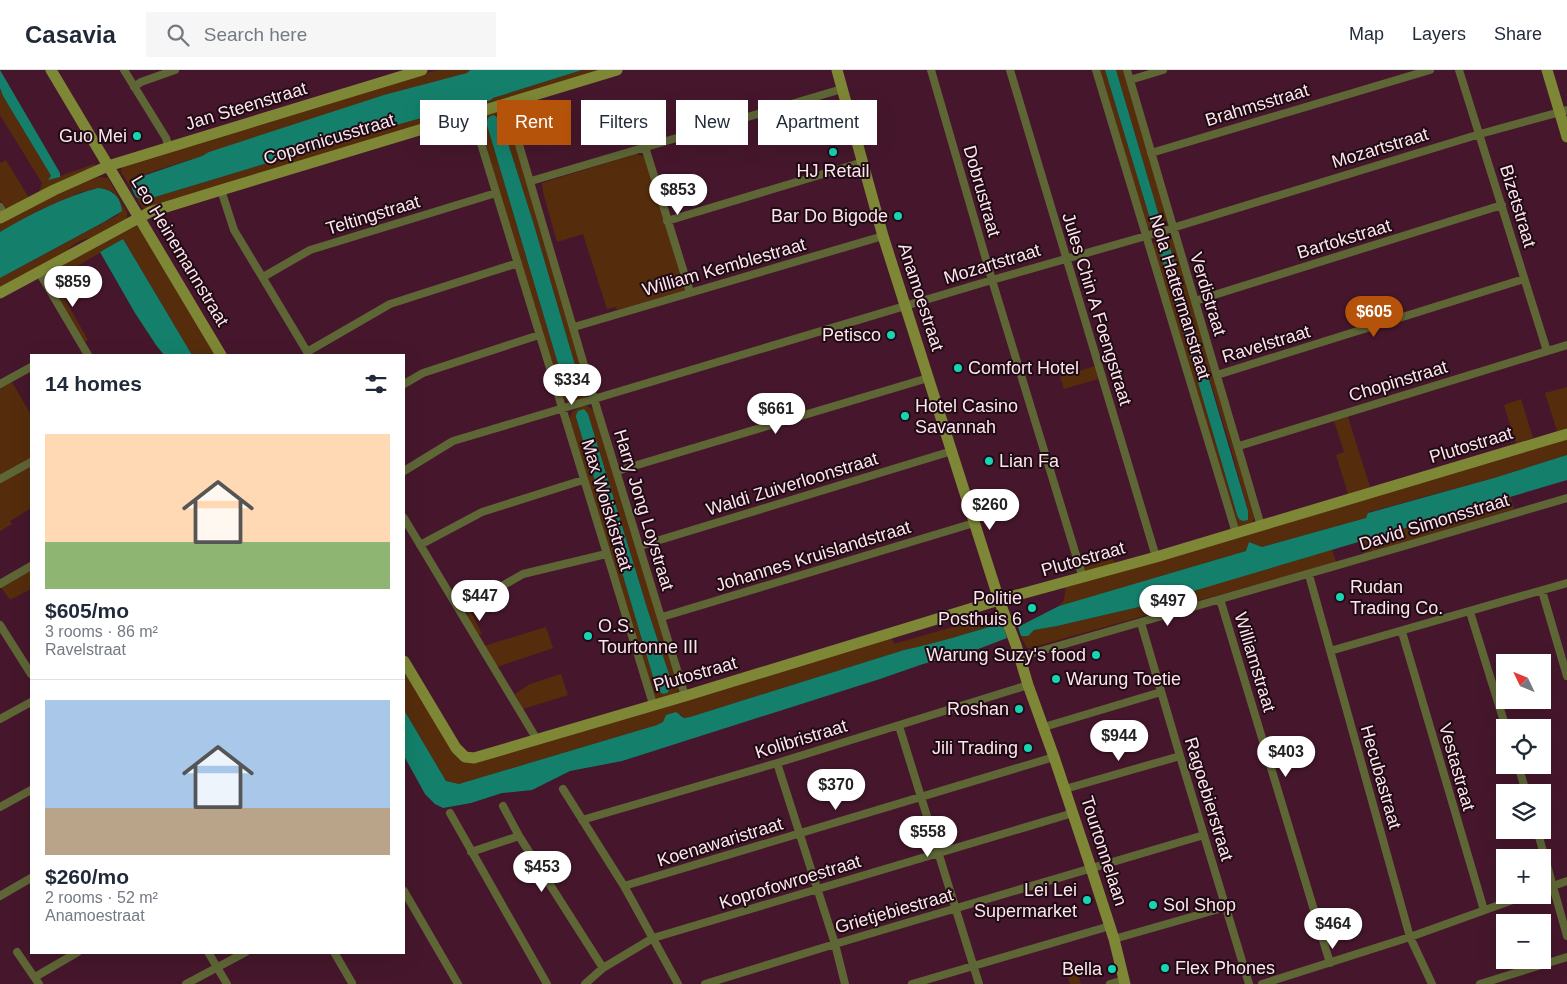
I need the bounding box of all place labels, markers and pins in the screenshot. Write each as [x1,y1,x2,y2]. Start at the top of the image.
place label: Guo Mei [59,126,127,146]
marker: Guo Mei [131,130,143,142]
marker: HJ Retail [827,146,839,158]
place label: HJ Retail [796,161,870,181]
pin: $853 [648,174,708,216]
place label: Bar Do Bigode [771,206,888,226]
marker: Bar Do Bigode [892,210,904,222]
pin: $859 [43,266,103,308]
pin: $605 [1344,296,1404,338]
place label: Petisco [822,325,881,345]
marker: Petisco [885,329,897,341]
place label: Comfort Hotel [968,358,1079,378]
marker: Comfort Hotel [952,362,964,374]
pin: $334 [542,364,602,406]
pin: $661 [746,392,806,435]
place label: Hotel Casino Savannah [915,396,1018,437]
marker: Hotel Casino Savannah [899,410,911,422]
place label: Lian Fa [999,451,1060,471]
marker: Lian Fa [983,455,995,467]
pin: $260 [960,488,1020,531]
place label: Rudan Trading Co. [1350,577,1443,618]
pin: $447 [450,580,510,622]
pin: $497 [1138,584,1198,627]
place label: Politie Posthuis 6 [938,588,1022,629]
marker: Rudan Trading Co. [1334,591,1346,603]
marker: Politie Posthuis 6 [1026,602,1038,614]
place label: O.S. Tourtonne III [598,616,698,657]
marker: O.S. Tourtonne III [582,630,594,642]
place label: Warung Suzy's food [926,645,1086,665]
marker: Warung Suzy's food [1090,649,1102,661]
place label: Warung Toetie [1066,669,1181,689]
marker: Warung Toetie [1050,673,1062,685]
place label: Roshan [947,699,1009,719]
marker: Roshan [1013,703,1025,715]
pin: $944 [1089,720,1149,762]
pin: $403 [1256,736,1316,778]
place label: Jili Trading [932,738,1018,758]
marker: Jili Trading [1022,742,1034,754]
pin: $370 [806,768,866,811]
pin: $558 [898,816,958,858]
pin: $453 [512,850,572,893]
place label: Lei Lei Supermarket [974,880,1077,921]
marker: Lei Lei Supermarket [1081,894,1093,906]
place label: Sol Shop [1163,895,1236,915]
marker: Sol Shop [1147,899,1159,911]
pin: $464 [1303,908,1363,950]
place label: Flex Phones [1175,958,1275,978]
place label: Bella [1062,959,1103,979]
marker: Flex Phones [1159,962,1171,974]
marker: Bella [1106,963,1118,975]

